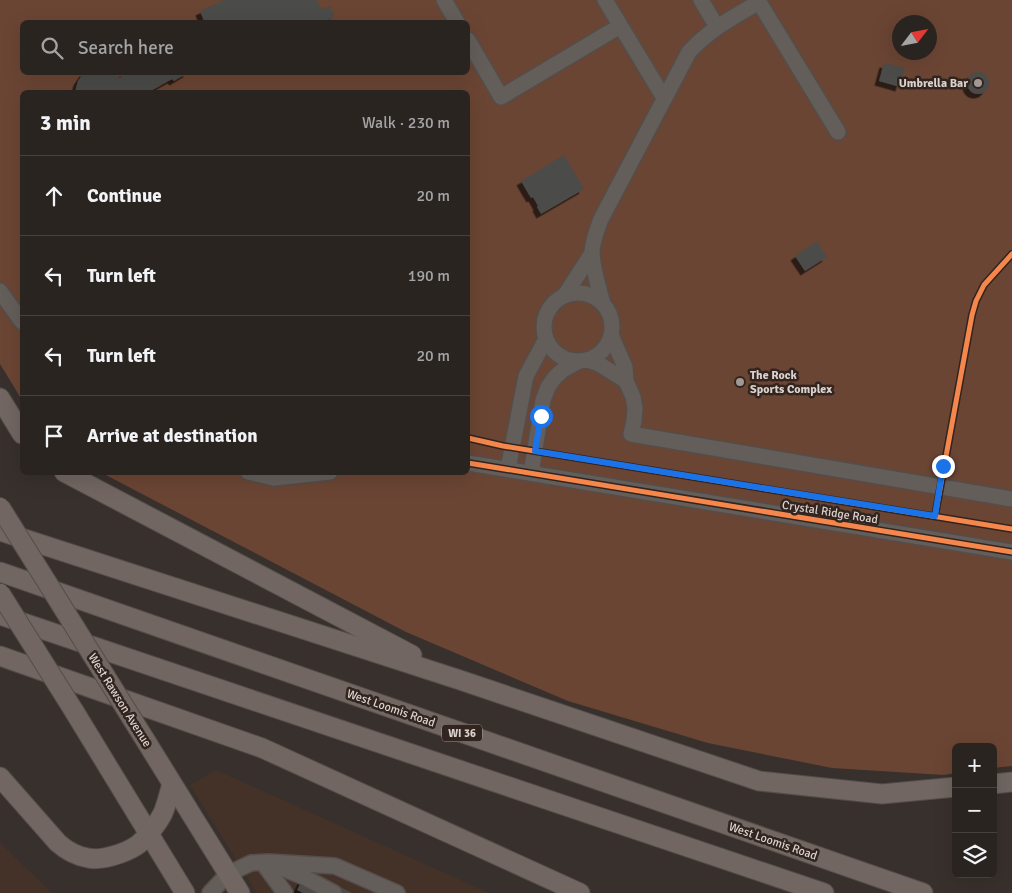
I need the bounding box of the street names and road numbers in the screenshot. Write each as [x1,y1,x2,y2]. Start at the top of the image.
street label: Crystal Ridge Road [781,498,879,527]
street label: West Rawson Avenue [85,651,154,750]
street label: West Loomis Road [345,686,437,731]
road number: WI 36 [442,724,482,741]
street label: West Loomis Road [727,819,819,864]

